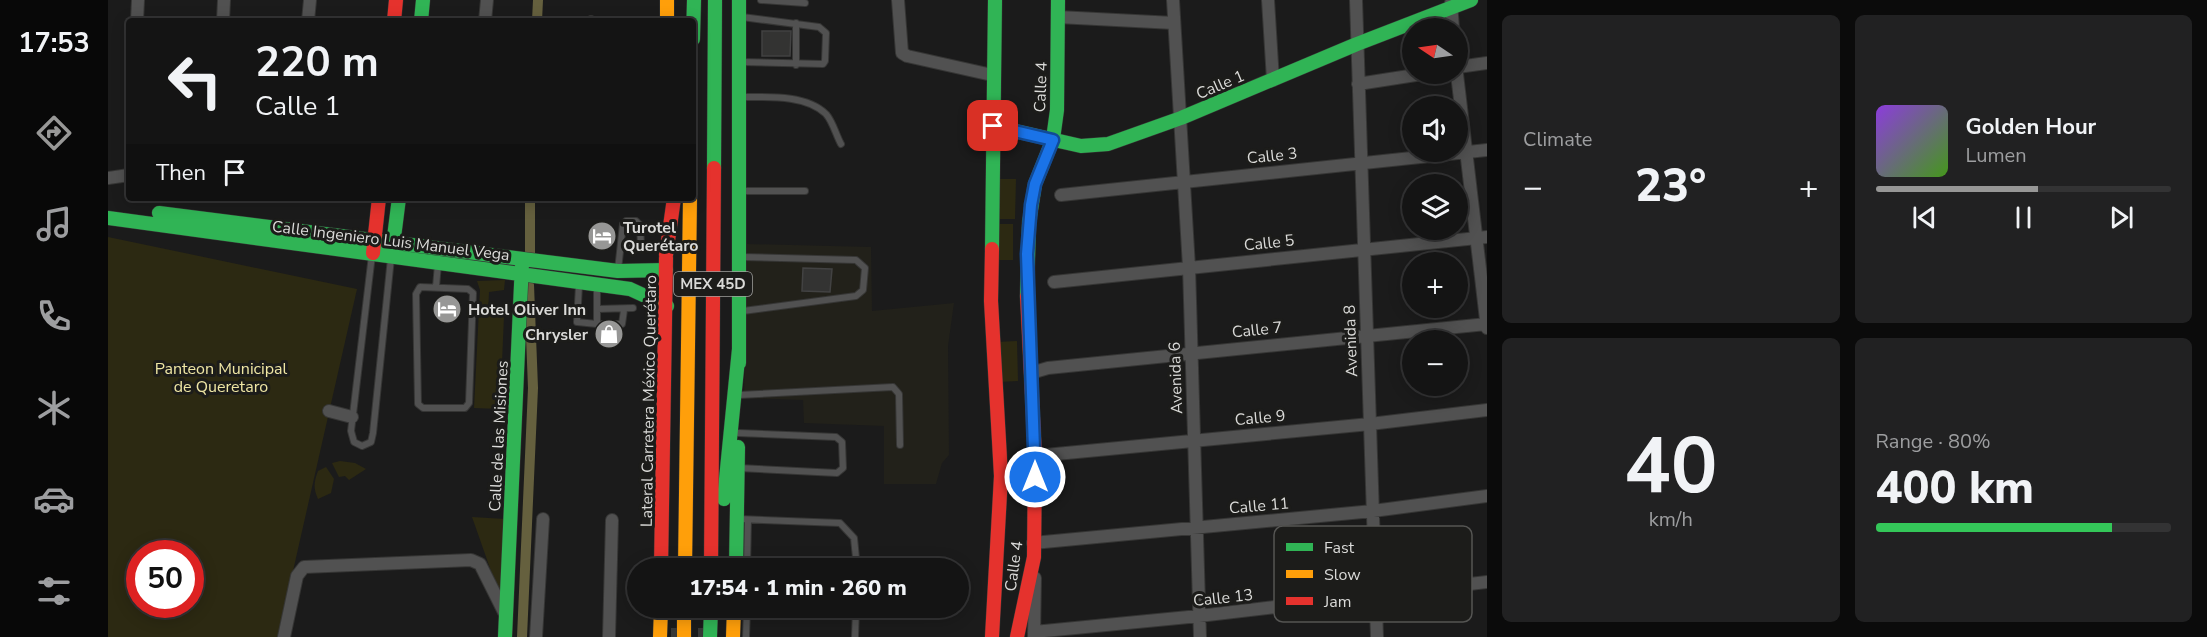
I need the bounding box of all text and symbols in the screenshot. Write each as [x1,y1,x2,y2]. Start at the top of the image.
north arrow [1402,18,1468,84]
map controls [1402,18,1468,396]
text: 17:53 [18,25,90,62]
text: 220 m [255,34,379,91]
icon: left [156,42,234,120]
street label: Calle 4 [1029,61,1053,113]
street label: Calle 1 [1193,65,1248,105]
text: Calle 1 [255,88,340,125]
button: sound [1402,96,1468,162]
pin [967,100,1018,151]
icon: arrive [976,109,1009,142]
icon: directions [33,112,75,154]
text: Golden Hour [1966,112,2096,142]
text: Climate [1523,126,1592,153]
street label: Calle 3 [1246,142,1298,170]
text: Lumen [1966,142,2027,169]
icon: arrive [218,156,251,189]
text: 23° [1635,156,1706,217]
text: Then [156,158,206,188]
text: − [1523,165,1543,210]
text: + [1799,165,1819,210]
button: layers [1402,174,1468,240]
icon: previous [1908,201,1941,234]
icon: pause [2007,201,2040,234]
icon: next [2105,201,2138,234]
icon: music [33,203,75,245]
street label: Calle Ingeniero Luis Manuel Vega [271,216,511,266]
place label: Turotel Querétaro [623,217,699,257]
hotel icon: Turotel Querétaro [586,220,618,252]
street label: Calle 5 [1243,229,1295,257]
button: + [1402,252,1468,318]
road number: MEX 45D [674,272,752,296]
street label: Lateral Carretera México Querétaro [636,275,662,527]
hotel icon: Hotel Oliver Inn [431,293,463,325]
icon: phone [33,295,75,337]
place label: Hotel Oliver Inn [468,299,586,321]
street label: Avenida 8 [1339,305,1363,377]
street label: Calle 7 [1231,316,1283,344]
shop icon: Chrysler [593,318,625,350]
place label: Chrysler [525,324,589,346]
button: − [1402,330,1468,396]
street label: Avenida 6 [1164,342,1188,414]
park label: Panteon Municipal de Queretaro [155,358,288,398]
street label: Calle de las Misiones [484,360,514,512]
icon: climate [33,387,75,429]
street label: Calle 9 [1234,405,1286,431]
text: 40 [1624,413,1718,520]
text: Range · 80% [1876,428,1991,455]
position arrow [1003,445,1067,509]
text: 400 km [1876,458,2034,519]
icon: car [33,478,75,520]
street label: Calle 11 [1228,492,1290,520]
text: km/h [1649,506,1693,533]
legend [1274,526,1472,622]
text: Fast [1324,537,1355,559]
street label: Calle 4 [1000,539,1028,593]
speed limit sign: 50 [126,540,204,618]
text: Slow [1324,564,1361,586]
icon: filters [33,570,75,612]
text: 17:54 · 1 min · 260 m [689,573,907,603]
street label: Calle 13 [1192,584,1254,612]
text: Jam [1323,591,1351,613]

